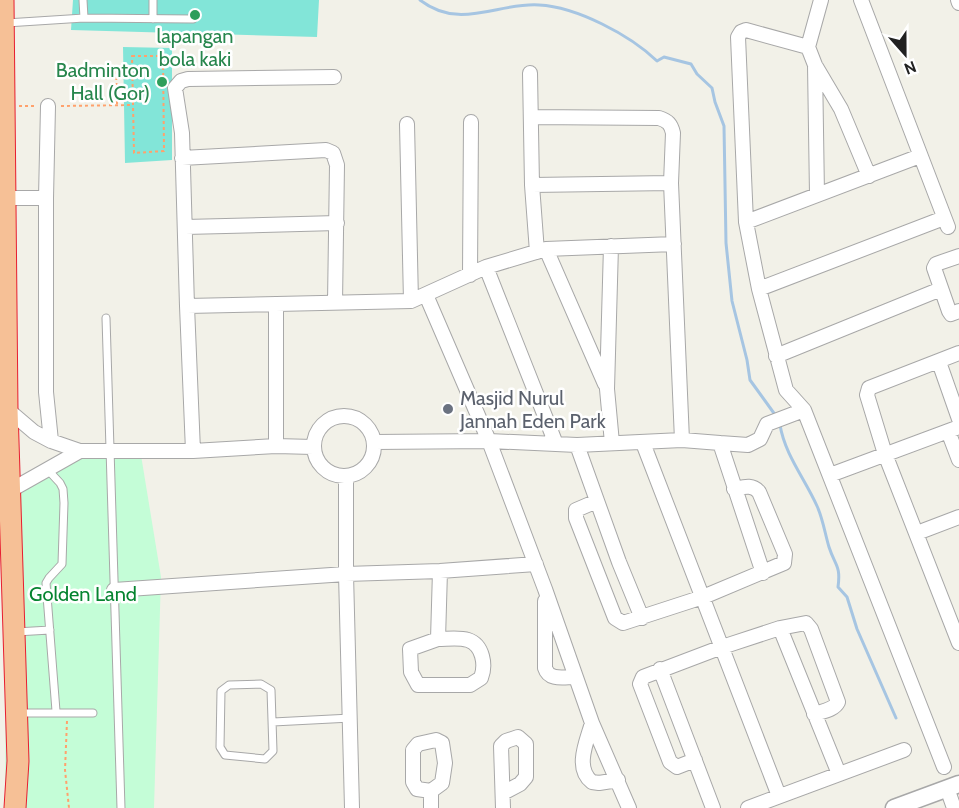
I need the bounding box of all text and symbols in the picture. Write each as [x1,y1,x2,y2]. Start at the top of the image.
marker: lapangan bola kaki [188,8,202,22]
place label: lapangan bola kaki [157,24,233,71]
north arrow [875,24,935,84]
text: N [902,57,919,78]
place label: Badminton Hall (Gor) [56,58,150,105]
marker: Badminton Hall (Gor) [155,75,169,89]
place label: Masjid Nurul Jannah Eden Park [459,386,606,433]
marker: Masjid Nurul Jannah Eden Park [441,402,455,416]
park label: Golden Land [29,582,137,606]

